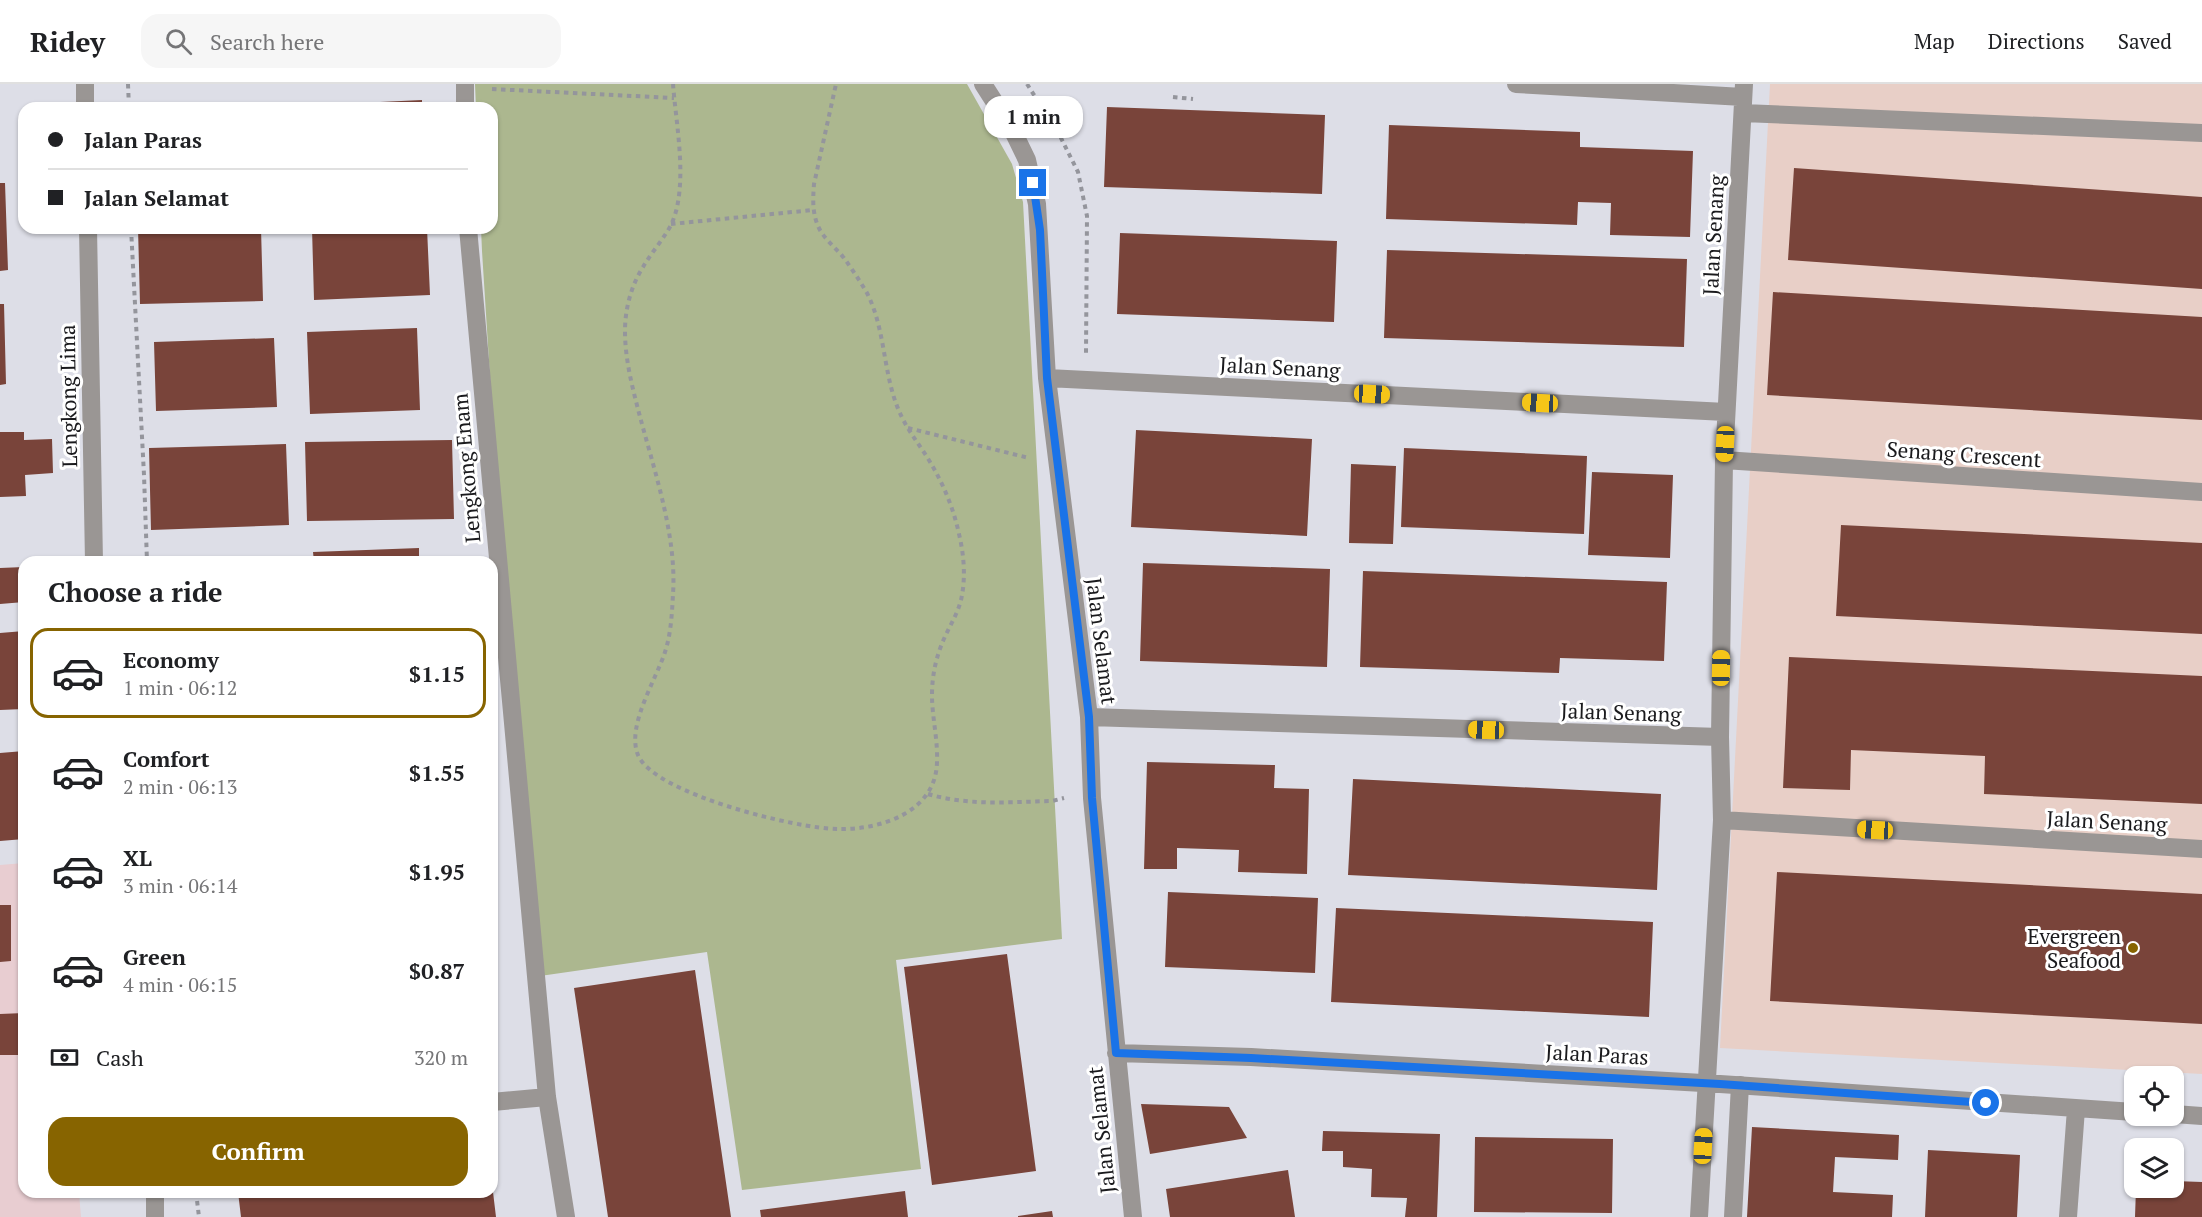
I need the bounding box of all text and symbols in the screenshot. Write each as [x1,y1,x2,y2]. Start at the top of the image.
search box [141,14,561,68]
text: Ridey [30,23,105,60]
icon: search [162,25,195,58]
text: Search here [210,27,324,56]
text: Map [1914,27,1955,55]
text: Directions [1988,27,2085,55]
text: Saved [2118,27,2172,55]
callout: 1 min [984,96,1082,138]
text: 1 min [1006,103,1061,130]
text: Jalan Paras [84,125,202,154]
route end [1019,169,1046,196]
street label: Jalan Senang [1696,173,1730,296]
text: Jalan Selamat [84,183,229,212]
street label: Lengkong Lima [53,324,83,468]
street label: Jalan Senang [1219,350,1342,384]
car [1354,384,1390,404]
street label: Lengkong Enam [446,392,486,544]
car [1522,393,1558,413]
car [1715,426,1735,462]
street label: Senang Crescent [1886,435,2042,473]
text: Choose a ride [48,574,223,610]
street label: Jalan Selamat [1080,576,1124,706]
text: Economy [123,645,219,674]
icon: car [51,646,105,700]
car [1712,650,1730,686]
text: $1.15 [409,659,465,688]
text: 1 min · 06:12 [123,674,237,701]
street label: Jalan Senang [1560,696,1683,728]
car [1468,720,1504,740]
text: Comfort [123,744,209,773]
icon: car [51,745,105,799]
text: $1.55 [409,758,465,787]
text: 2 min · 06:13 [123,773,237,800]
street label: Jalan Senang [2046,804,2169,838]
car [1857,820,1893,840]
text: XL [123,843,152,872]
icon: car [51,844,105,898]
text: $1.95 [409,857,465,886]
text: 3 min · 06:14 [123,872,237,899]
place label: Evergreen Seafood [2027,922,2122,974]
marker: Evergreen Seafood [2126,941,2140,955]
text: Green [123,942,186,971]
icon: car [51,943,105,997]
text: $0.87 [409,956,465,985]
text: 4 min · 06:15 [123,971,237,998]
street label: Jalan Paras [1545,1037,1649,1071]
icon: cash [48,1041,81,1074]
text: Cash [96,1043,144,1072]
text: 320 m [414,1044,468,1071]
street label: Jalan Selamat [1080,1065,1122,1195]
map controls [2124,1066,2184,1198]
button: locate [2124,1066,2184,1126]
route start [1972,1089,1999,1116]
button: Confirm [48,1117,468,1186]
car [1693,1128,1713,1164]
button: layers [2124,1138,2184,1198]

